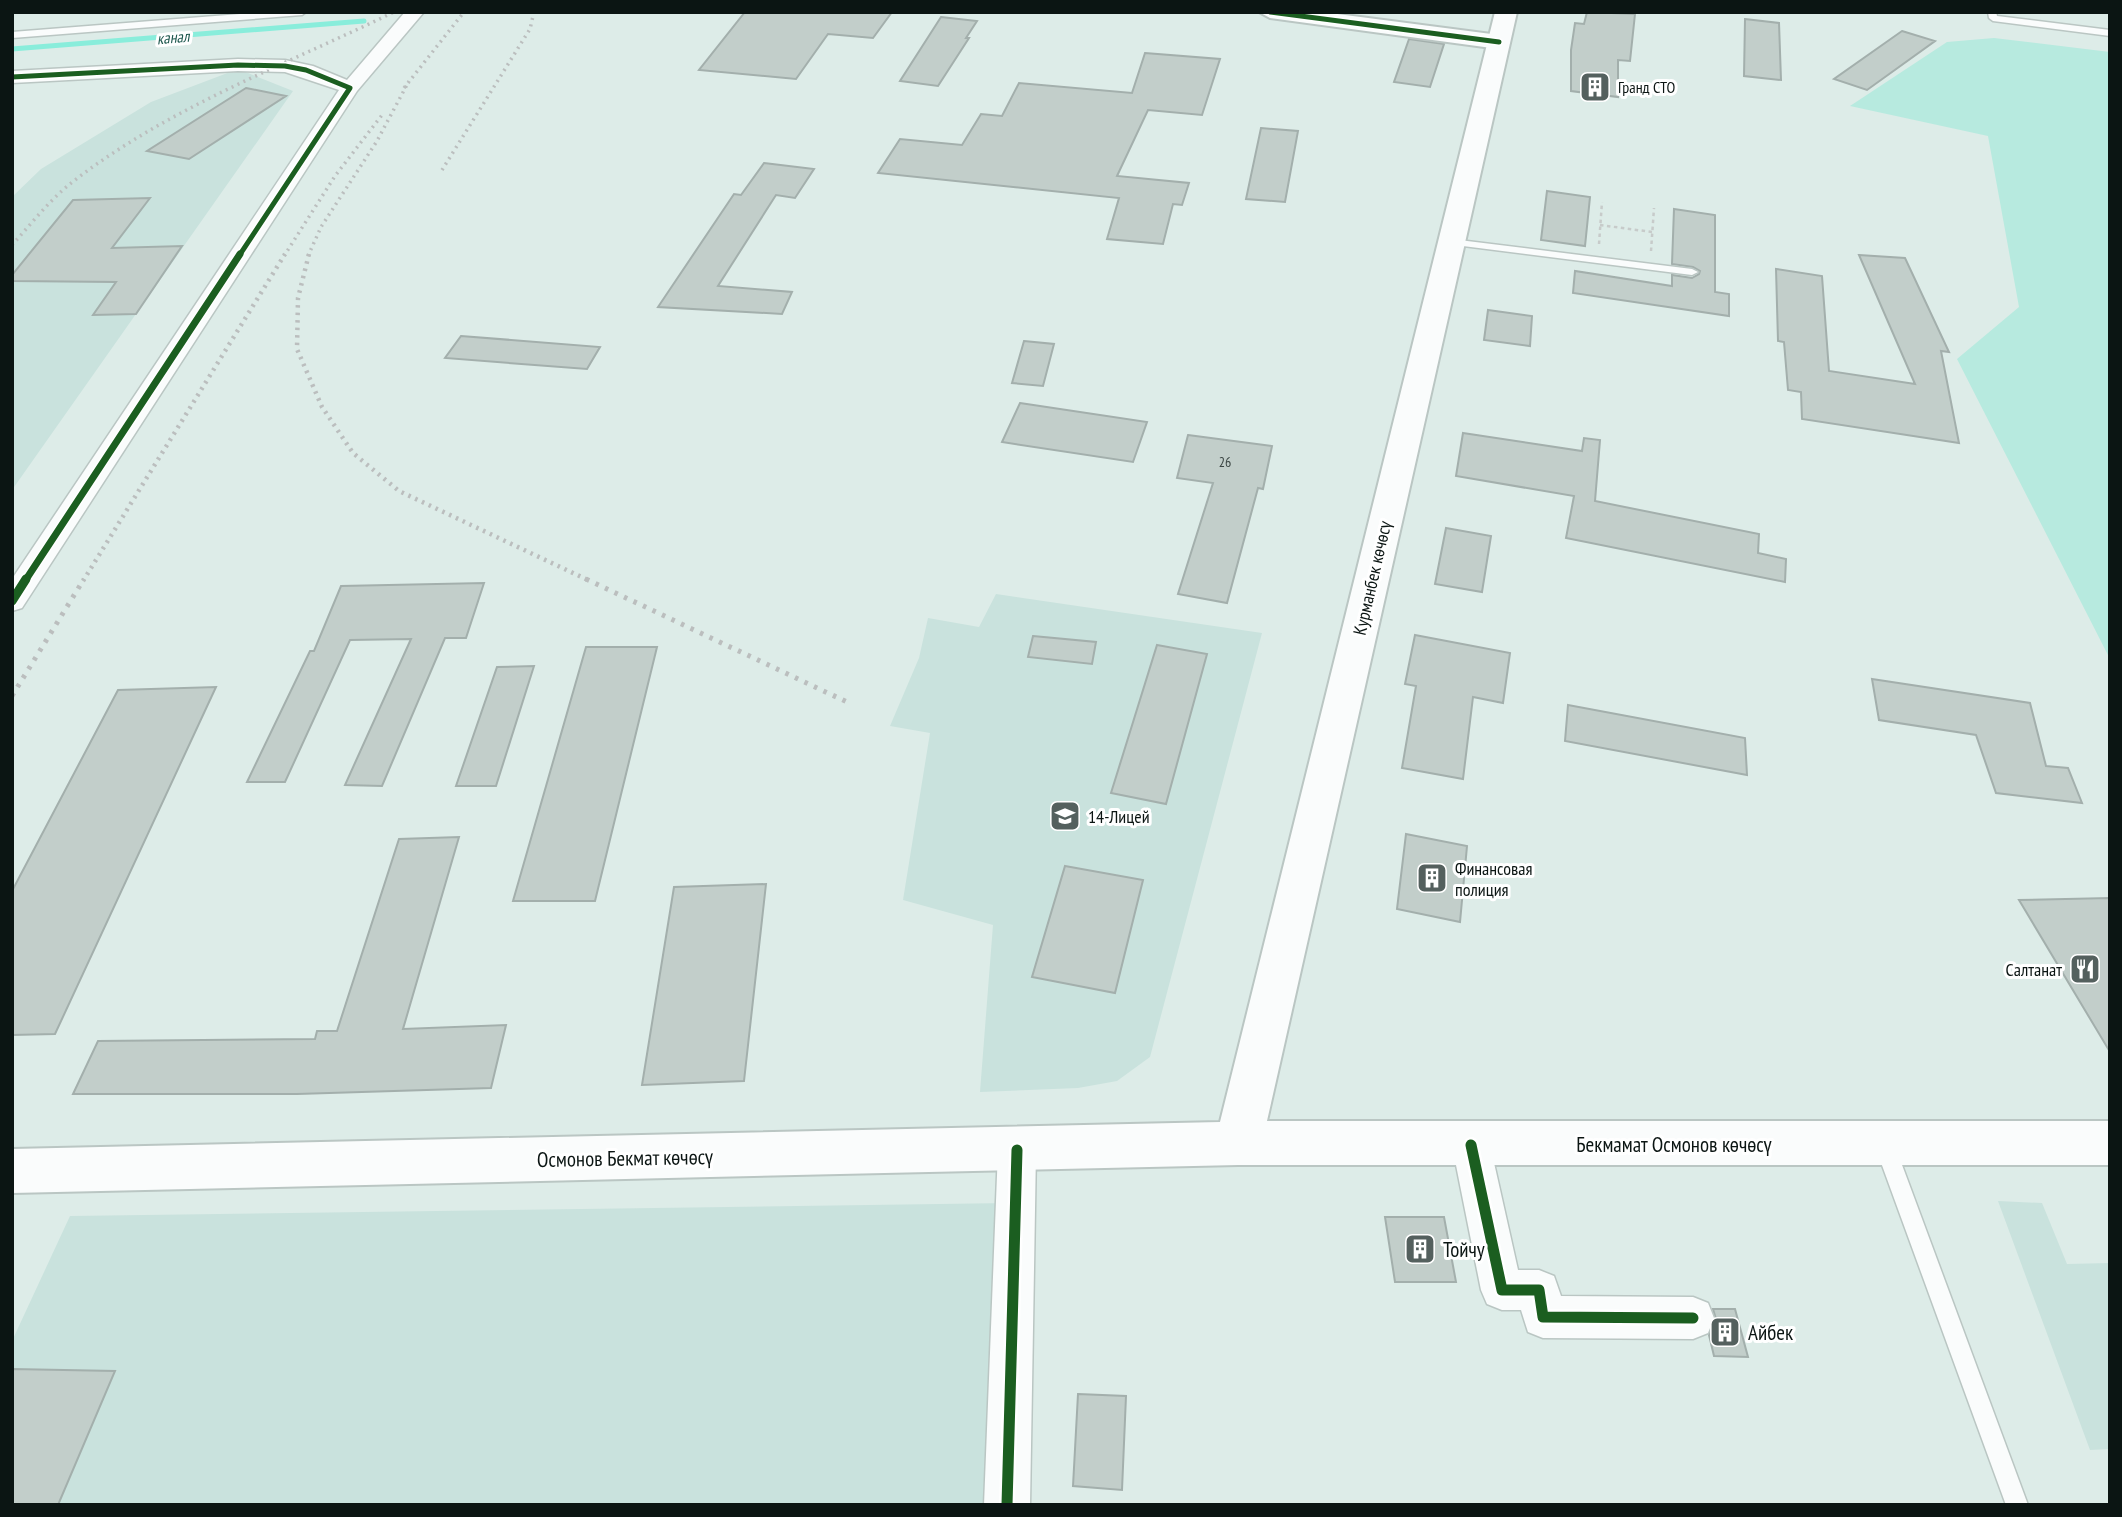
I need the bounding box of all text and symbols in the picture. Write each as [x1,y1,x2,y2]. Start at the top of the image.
water label: канал [156,25,192,48]
building icon: Гранд СТО [1578,70,1612,104]
place label: Гранд СТО [1618,77,1675,97]
house number: 26 [1219,453,1231,471]
street label: Курманбек көчөсү [1348,519,1396,637]
school or university icon: 14-Лицей [1048,799,1082,833]
place label: 14-Лицей [1088,805,1150,828]
place label: Финансовая полиция [1455,857,1532,901]
building icon: Финансовая полиция [1415,861,1449,895]
restaurant icon: Салтанат [2068,952,2102,986]
place label: Салтанат [2005,958,2062,981]
street label: Бекмамат Осмонов көчөсү [1576,1131,1773,1158]
street label: Осмонов Бекмат көчөсү [537,1143,714,1173]
building icon: Тойчу [1403,1232,1437,1266]
place label: Тойчу [1443,1236,1485,1263]
building icon: Айбек [1708,1315,1742,1349]
place label: Айбек [1748,1319,1793,1346]

